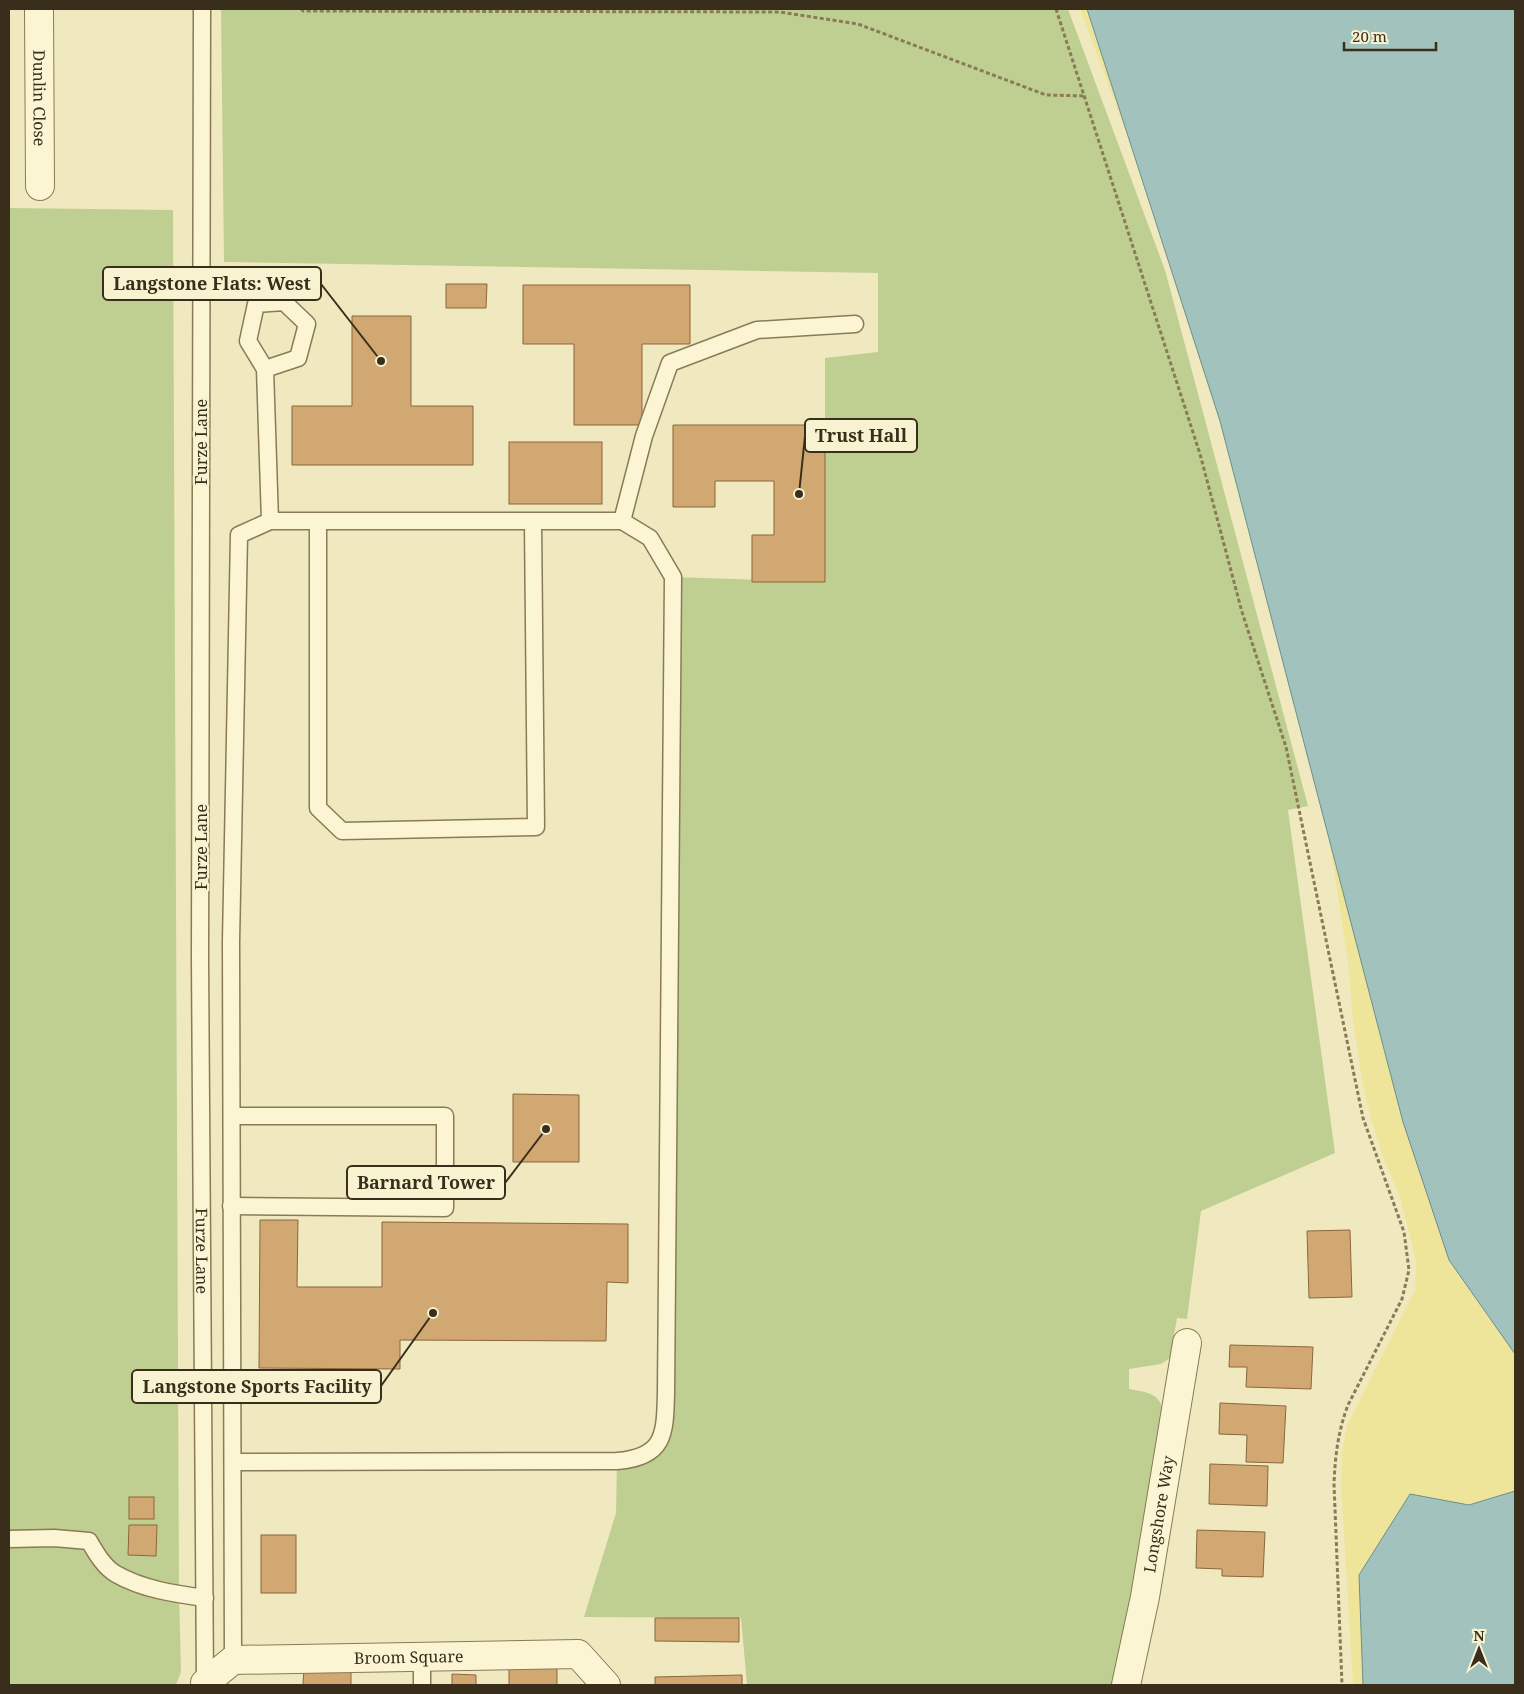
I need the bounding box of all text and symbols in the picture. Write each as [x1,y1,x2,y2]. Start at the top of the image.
scale bar [1344,20,1436,52]
text: 20 m [1352,26,1387,46]
street label: Dunlin Close [28,50,51,146]
callout: Langstone Flats: West [103,267,321,300]
text: Langstone Flats: West [113,271,311,295]
street label: Furze Lane [190,399,212,485]
callout: Trust Hall [805,419,917,452]
text: Trust Hall [815,423,908,447]
street label: Furze Lane [190,804,212,890]
callout: Barnard Tower [347,1166,505,1199]
text: Barnard Tower [357,1170,496,1194]
street label: Furze Lane [191,1208,213,1294]
callout: Langstone Sports Facility [132,1370,381,1403]
text: Langstone Sports Facility [142,1374,372,1398]
street label: Longshore Way [1138,1453,1179,1574]
north arrow [1454,1624,1504,1674]
text: N [1473,1626,1485,1645]
street label: Broom Square [354,1645,464,1669]

